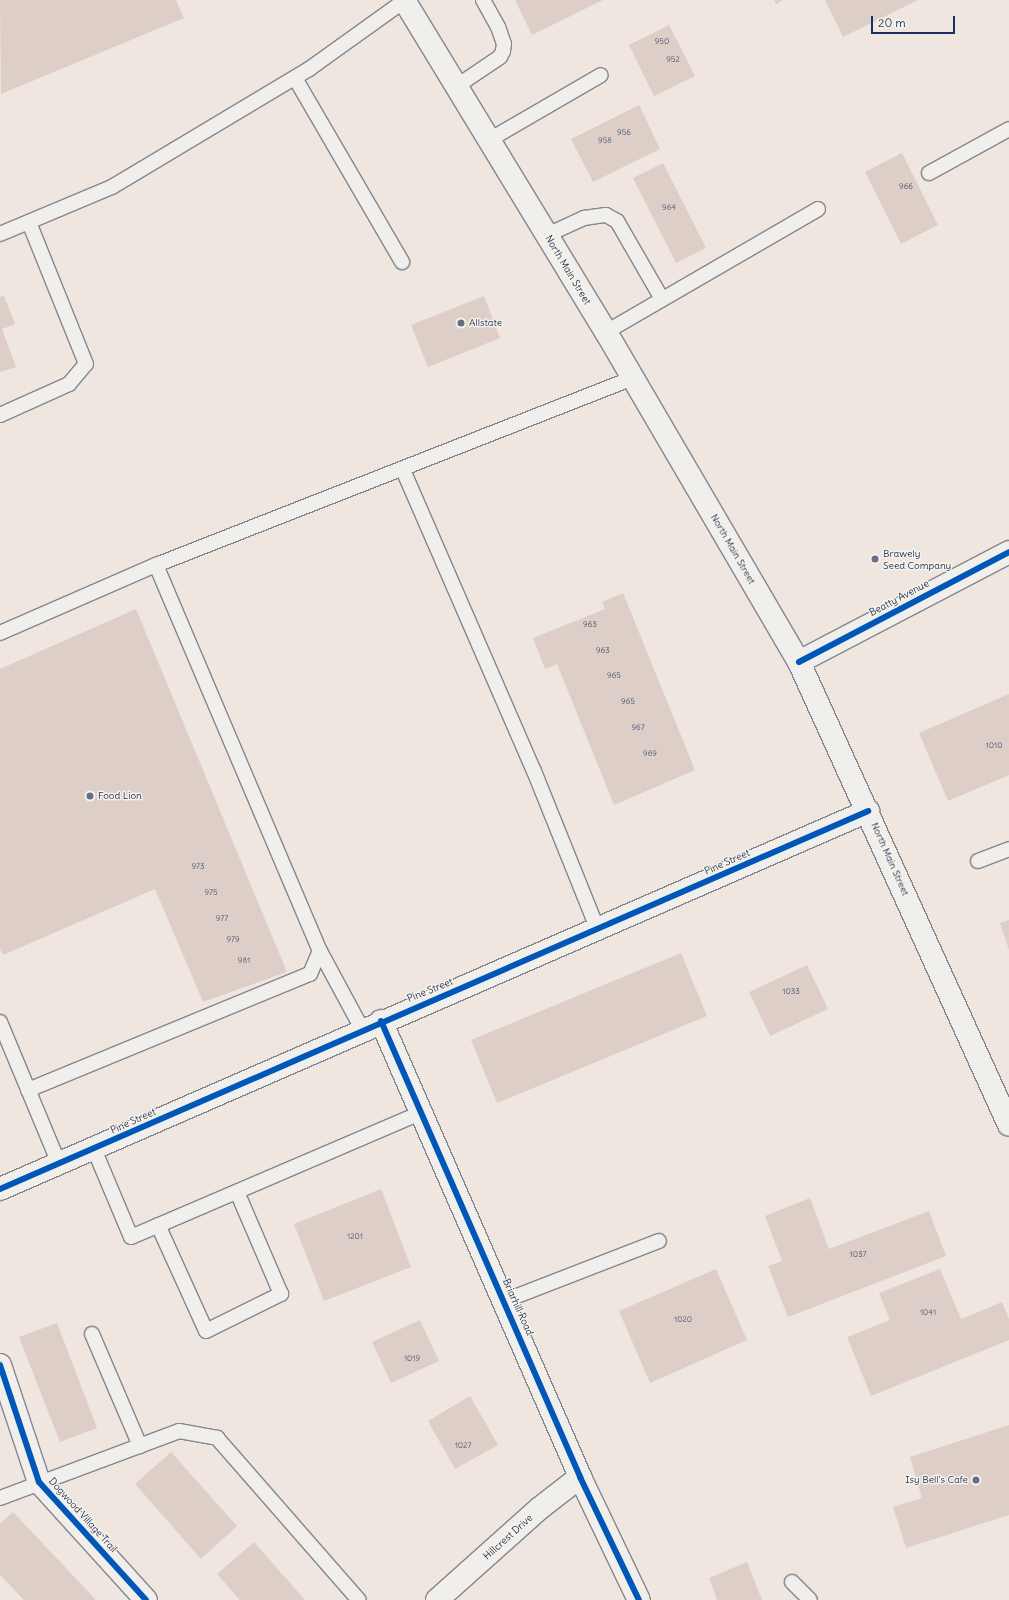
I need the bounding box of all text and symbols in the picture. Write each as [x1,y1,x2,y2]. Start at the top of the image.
scale bar [873,8,957,34]
text: 20 m [878,15,906,30]
house number: 950 [655,37,669,47]
house number: 952 [666,55,680,65]
house number: 956 [617,128,631,138]
house number: 958 [598,136,612,146]
house number: 966 [899,182,913,192]
house number: 964 [662,203,676,213]
street label: North Main Street [543,233,593,307]
place label: Allstate [469,317,502,329]
marker: Allstate [456,318,466,328]
street label: North Main Street [708,512,758,586]
place label: Brawely Seed Company [883,547,951,570]
marker: Brawely Seed Company [870,554,880,564]
street label: Beatty Avenue [867,577,931,619]
house number: 963 [583,620,597,630]
house number: 963 [596,646,610,656]
house number: 965 [607,671,621,681]
house number: 965 [621,697,635,707]
house number: 967 [631,723,645,733]
house number: 1010 [986,741,1002,751]
house number: 969 [643,749,657,759]
place label: Food Lion [98,790,142,802]
marker: Food Lion [85,791,95,801]
street label: North Main Street [868,821,912,897]
street label: Pine Street [702,847,752,877]
house number: 973 [191,862,205,872]
house number: 975 [204,888,218,898]
house number: 977 [216,914,228,924]
house number: 979 [226,935,240,945]
house number: 981 [238,956,250,966]
street label: Pine Street [405,975,455,1005]
house number: 1033 [782,987,800,997]
street label: Pine Street [108,1106,158,1136]
house number: 1201 [347,1232,363,1242]
house number: 1037 [850,1250,866,1260]
street label: Briarhill Road [500,1277,536,1337]
house number: 1041 [920,1308,936,1318]
house number: 1020 [674,1315,692,1325]
house number: 1019 [404,1354,420,1364]
house number: 1027 [455,1441,471,1451]
place label: Isy Bell's Cafe [905,1474,968,1486]
street label: Dogwood Village Trail [46,1475,120,1555]
marker: Isy Bell's Cafe [971,1475,981,1485]
street label: Hillcrest Drive [481,1512,535,1562]

